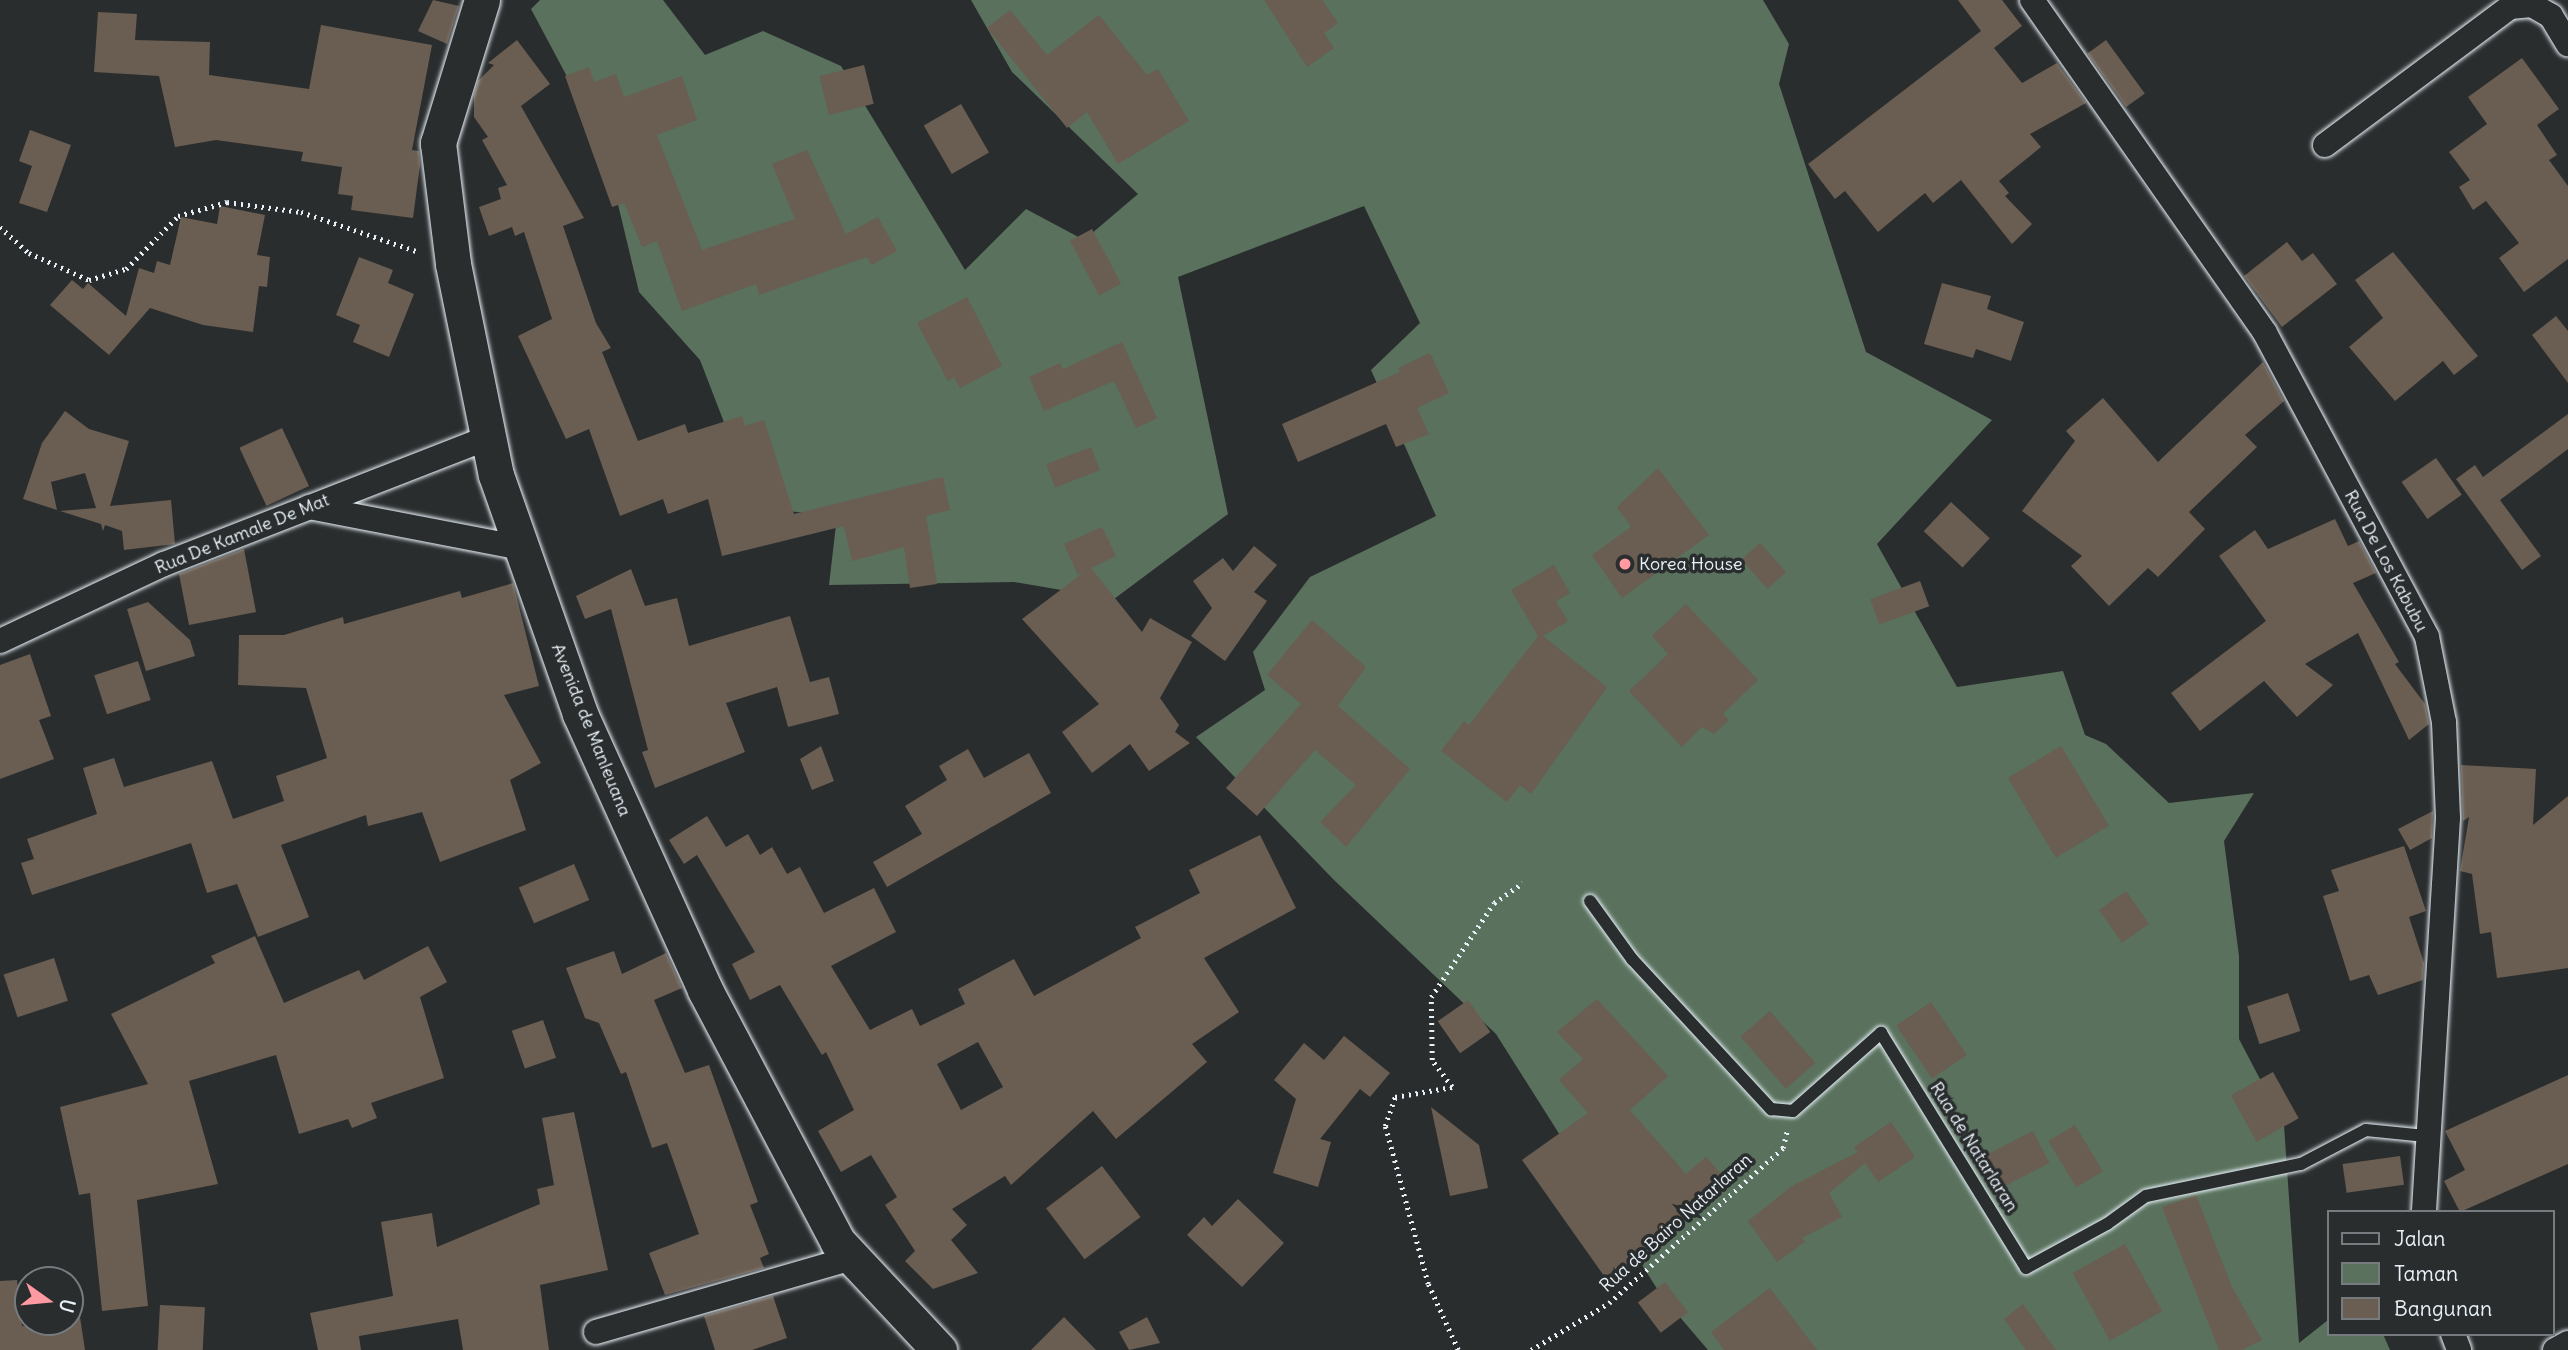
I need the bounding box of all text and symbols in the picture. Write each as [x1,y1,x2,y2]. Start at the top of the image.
street label: Rua De Los Kabubu [2340,486,2432,636]
street label: Rua De Kamale De Mat [152,489,332,579]
place label: Korea House [1639,553,1743,575]
marker: Korea House [1617,556,1633,572]
street label: Avenida de Manleuana [546,641,636,819]
street label: Rua de Natarlaran [1925,1078,2023,1216]
street label: Rua de Bairo Natarlaran [1596,1149,1756,1297]
legend [2326,1210,2554,1336]
text: Jalan [2394,1225,2445,1252]
text: Taman [2394,1260,2458,1287]
north arrow [14,1266,84,1336]
text: Bangunan [2394,1295,2492,1322]
text: U [54,1297,81,1315]

